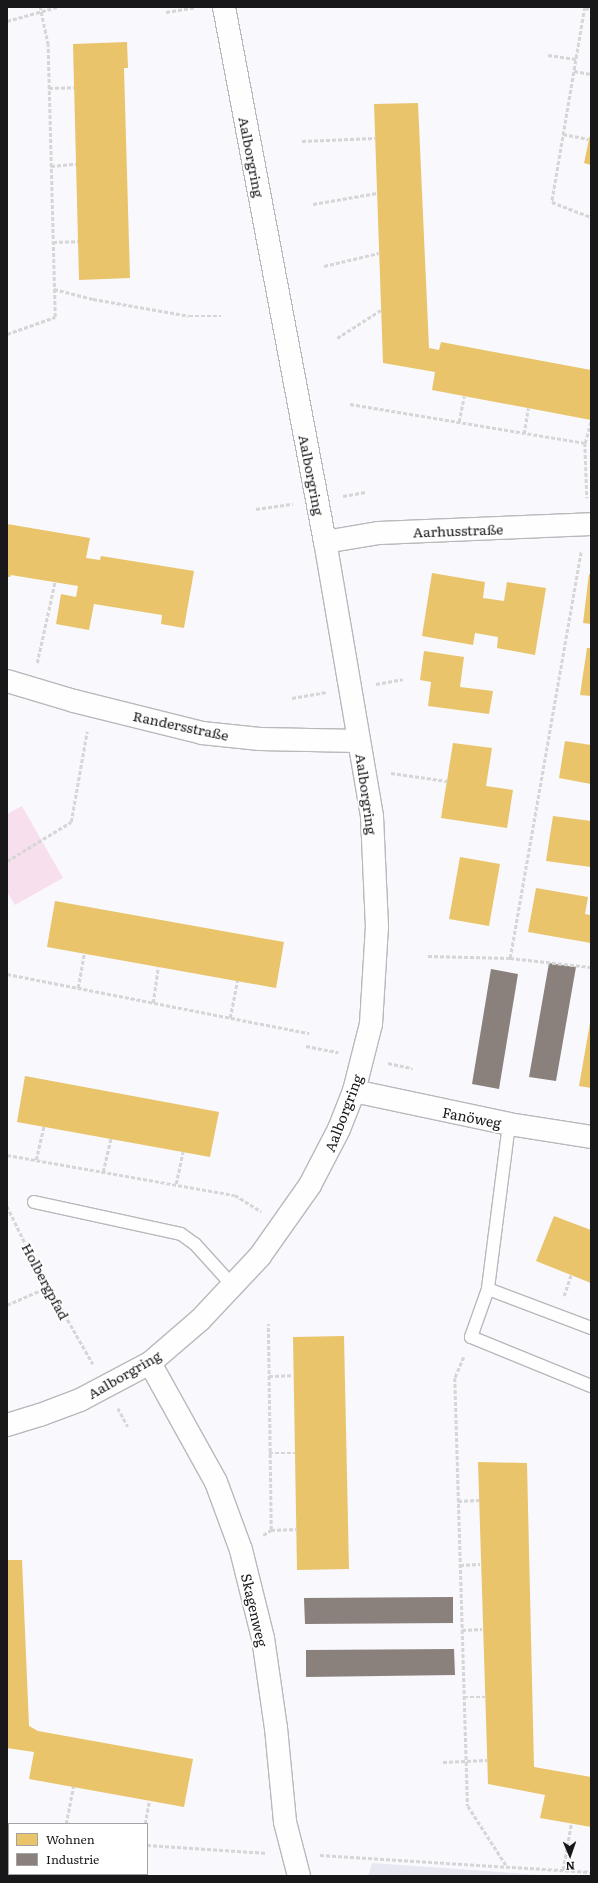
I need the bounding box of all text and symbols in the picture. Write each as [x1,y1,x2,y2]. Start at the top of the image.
street label: Aalborgring [236,115,268,199]
street label: Aalborgring [296,433,328,517]
street label: Aarhusstraße [412,520,504,540]
street label: Randersstraße [132,707,230,743]
street label: Aalborgring [353,752,381,836]
street label: Aalborgring [320,1072,366,1154]
street label: Fanöweg [441,1103,503,1131]
street label: Holbergpfad [19,1240,73,1322]
street label: Aalborgring [84,1346,164,1402]
street label: Skagenweg [238,1572,272,1648]
legend [8,1823,148,1875]
text: Wohnen [46,1830,95,1848]
north arrow [550,1835,590,1875]
text: Industrie [46,1850,99,1868]
text: N [566,1859,575,1875]

